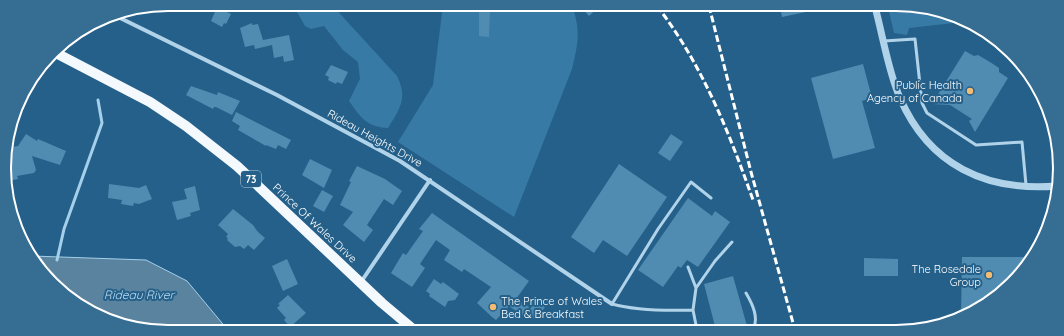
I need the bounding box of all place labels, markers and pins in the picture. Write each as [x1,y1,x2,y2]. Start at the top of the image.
place label: Public Health Agency of Canada [867,78,962,105]
marker: Public Health Agency of Canada [965,86,975,96]
place label: The Rosedale Group [912,262,981,289]
marker: The Rosedale Group [984,270,994,280]
place label: The Prince of Wales Bed & Breakfast [501,294,602,321]
marker: The Prince of Wales Bed & Breakfast [488,302,498,312]

